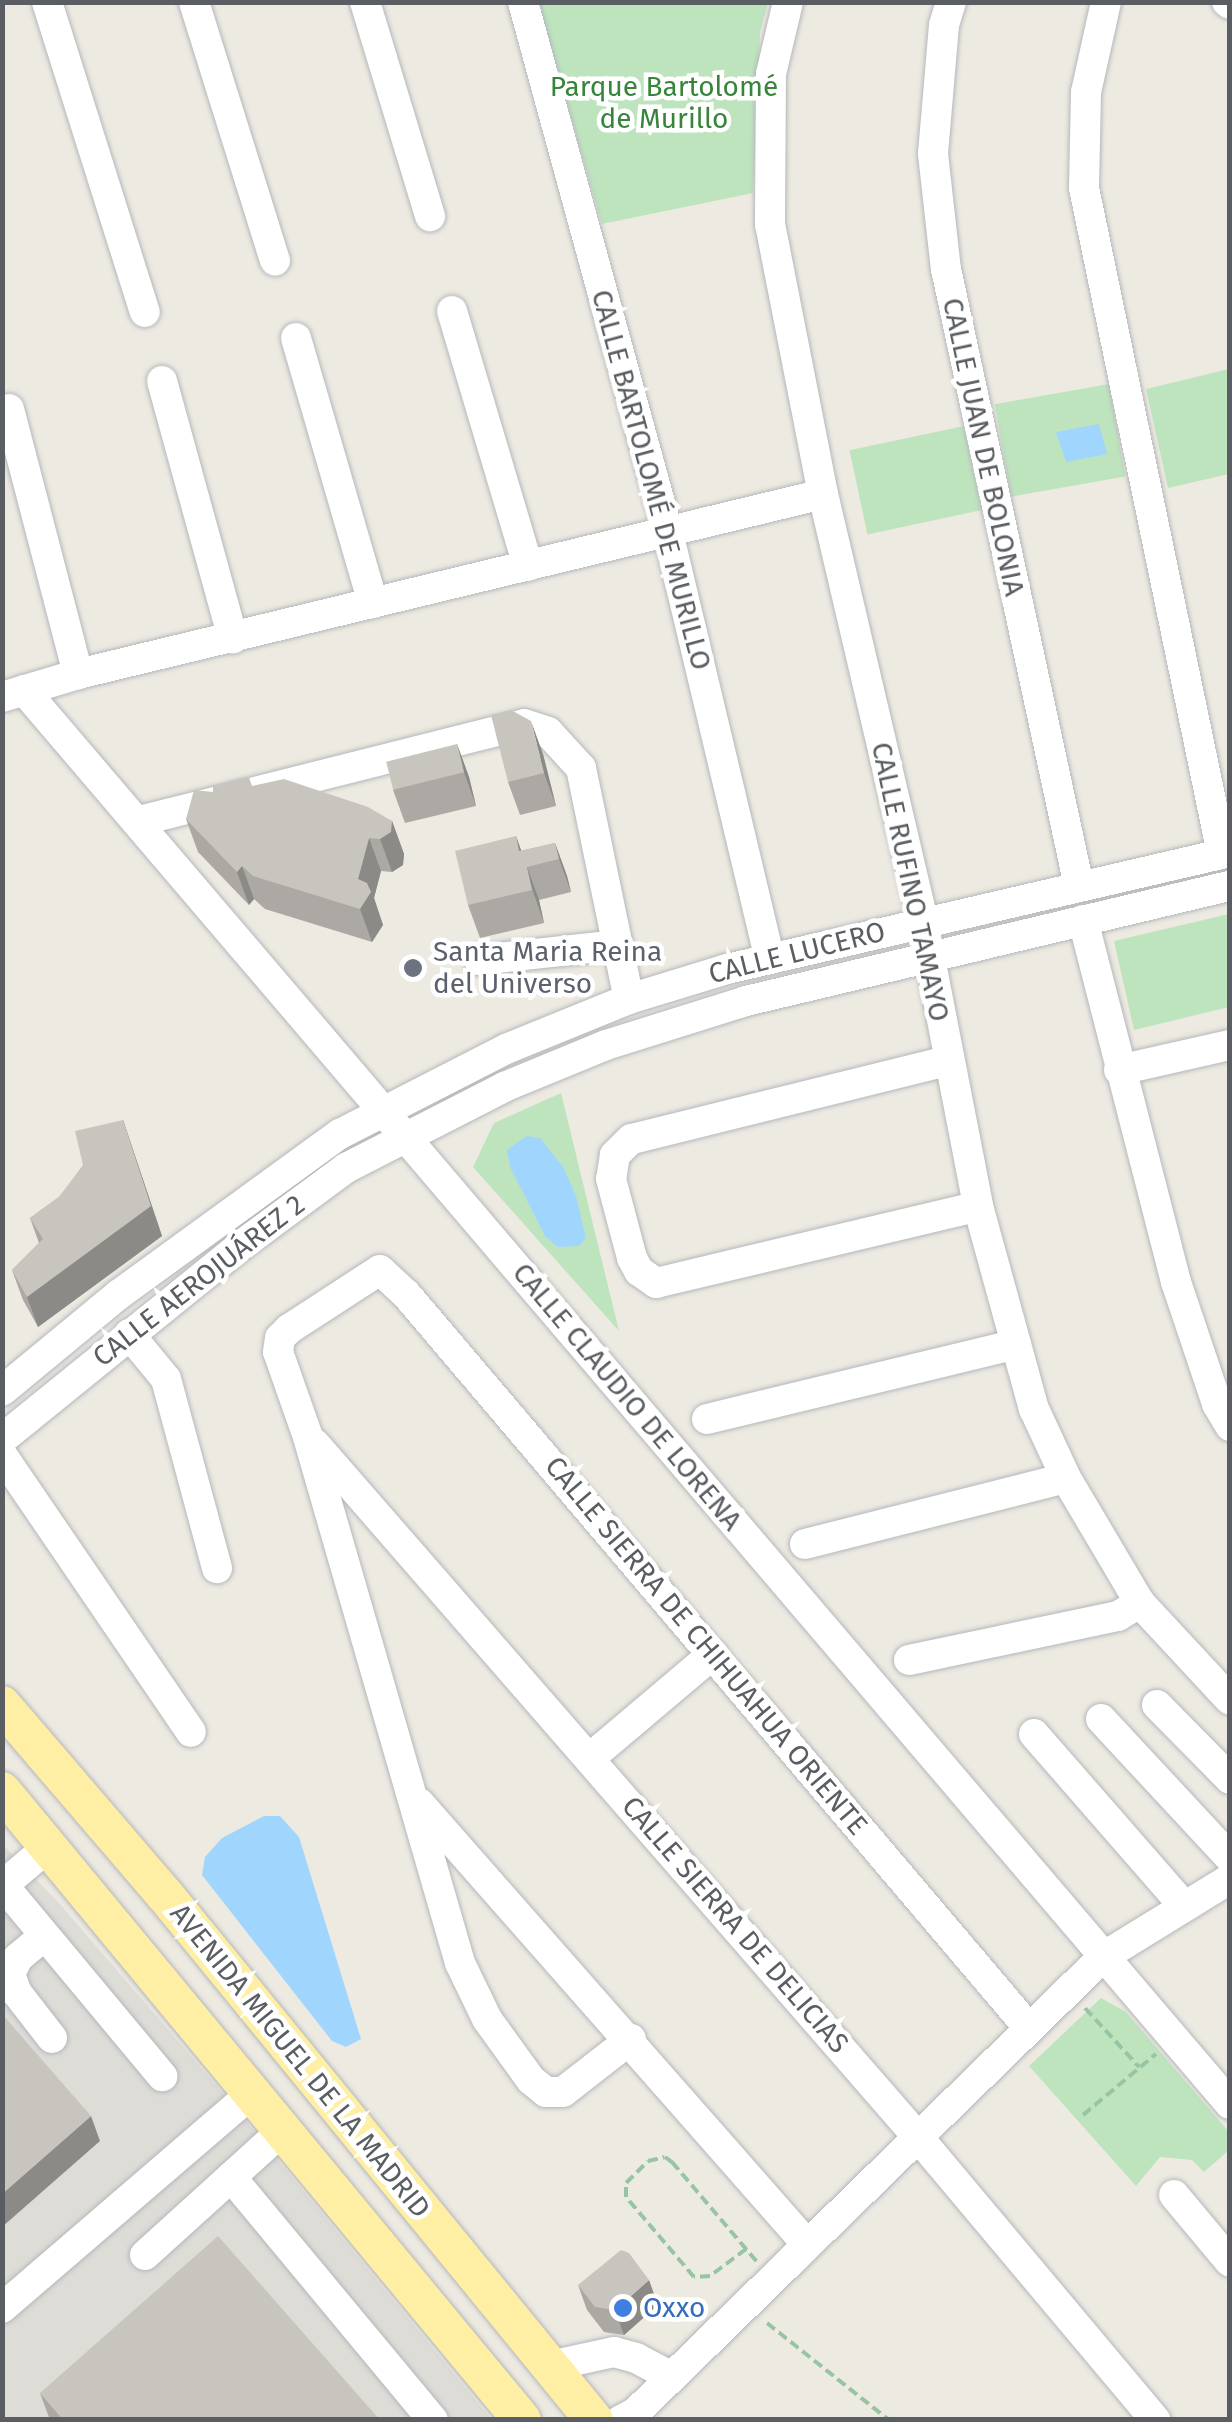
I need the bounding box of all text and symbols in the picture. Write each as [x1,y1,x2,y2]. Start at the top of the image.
park label: Parque Bartolomé de Murillo [550,70,778,136]
street label: CALLE BARTOLOMÉ DE MURILLO [584,286,718,674]
street label: CALLE JUAN DE BOLONIA [935,295,1031,599]
street label: CALLE RUFINO TAMAYO [864,739,956,1025]
street label: CALLE LUCERO [705,915,889,991]
place label: Santa Maria Reina del Universo [433,935,662,1001]
marker: Santa Maria Reina del Universo [402,957,424,979]
street label: CALLE AEROJUÁREZ 2 [87,1188,311,1374]
street label: CALLE CLAUDIO DE LORENA [505,1257,749,1537]
street label: CALLE SIERRA DE CHIHUAHUA ORIENTE [538,1450,874,1842]
street label: CALLE SIERRA DE DELICIAS [614,1790,856,2060]
street label: AVENIDA MIGUEL DE LA MADRID [163,1897,437,2225]
place label: Oxxo [643,2291,705,2325]
marker: Oxxo [612,2297,634,2319]

